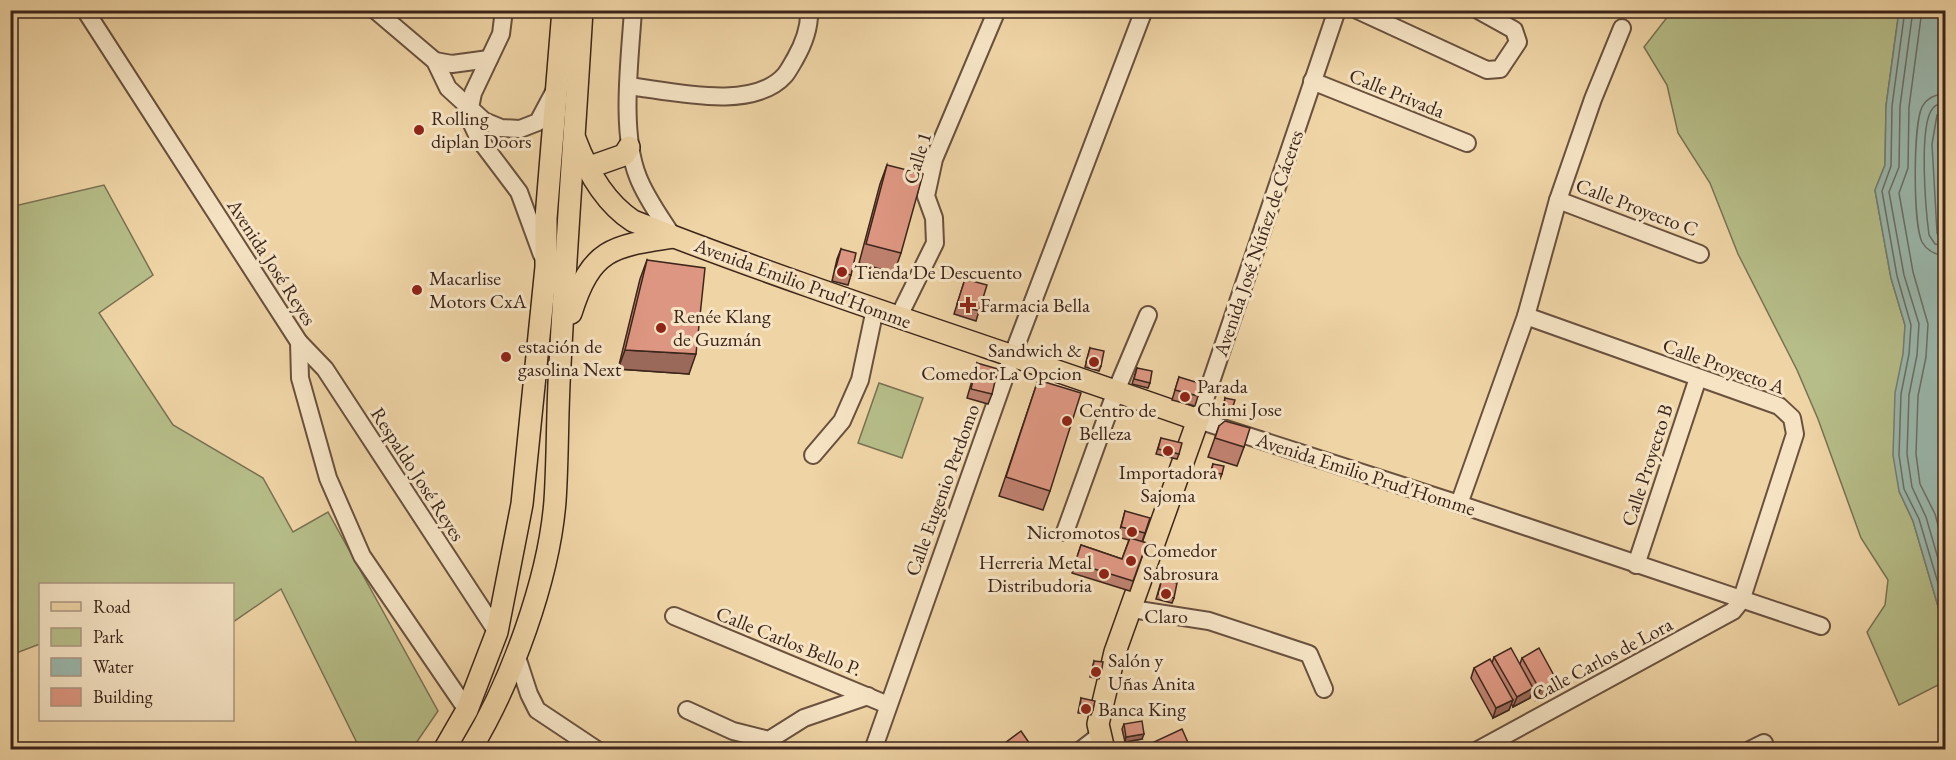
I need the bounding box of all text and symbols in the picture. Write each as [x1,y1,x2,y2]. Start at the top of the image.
street label: Calle Privada [1345,62,1449,124]
place label: Rolling diplan Doors [431,105,531,154]
marker: Rolling diplan Doors [412,123,426,137]
street label: Avenida José Núñez de Cáceres [1207,126,1309,361]
street label: Calle 1 [897,129,937,187]
street label: Calle Proyecto C [1572,172,1702,242]
street label: Avenida José Reyes [221,193,323,330]
street label: Avenida Emilio Prud'Homme [690,231,915,334]
place label: Tienda De Descuento [854,259,1022,285]
place label: Macarlise Motors CxA [429,265,527,314]
marker: Tienda De Descuento [835,265,849,279]
marker: Macarlise Motors CxA [410,283,424,297]
place label: Farmacia Bella [980,292,1090,318]
marker: Farmacia Bella [961,298,975,312]
place label: Renée Klang de Guzmán [673,303,771,352]
marker: Renée Klang de Guzmán [654,321,668,335]
street label: Calle Proyecto A [1659,332,1789,400]
place label: estación de gasolina Next [518,333,622,382]
place label: Sandwich & Comedor La Opcion [921,337,1082,386]
marker: estación de gasolina Next [499,350,513,364]
marker: Sandwich & Comedor La Opcion [1087,355,1101,369]
place label: Parada Chimi Jose [1197,373,1282,422]
marker: Parada Chimi Jose [1178,390,1192,404]
place label: Centro de Belleza [1079,397,1157,446]
street label: Calle Eugenio Perdomo [899,400,985,580]
street label: Calle Proyecto B [1615,401,1679,529]
street label: Respaldo José Reyes [365,402,471,546]
marker: Centro de Belleza [1060,414,1074,428]
street label: Avenida Emilio Prud'Homme [1252,426,1479,522]
marker: Importadora Sajoma [1161,444,1175,458]
place label: Importadora Sajoma [1119,459,1217,508]
place label: Nicromotos [1027,519,1120,545]
marker: Nicromotos [1125,525,1139,539]
place label: Comedor Sabrosura [1143,537,1219,586]
place label: Herreria Metal Distribudoria [979,549,1092,598]
marker: Comedor Sabrosura [1124,554,1138,568]
marker: Herreria Metal Distribudoria [1097,567,1111,581]
legend [39,583,234,721]
marker: Claro [1159,587,1173,601]
text: Road [93,595,132,618]
street label: Calle Carlos Bello P. [712,600,866,682]
place label: Claro [1144,603,1188,629]
street label: Calle Carlos de Lora [1527,611,1677,707]
text: Park [93,625,124,648]
place label: Salón y Uñas Anita [1108,647,1195,696]
text: Water [93,655,134,678]
marker: Salón y Uñas Anita [1089,665,1103,679]
text: Building [93,685,153,708]
place label: Banca King [1098,696,1186,722]
marker: Banca King [1079,702,1093,716]

